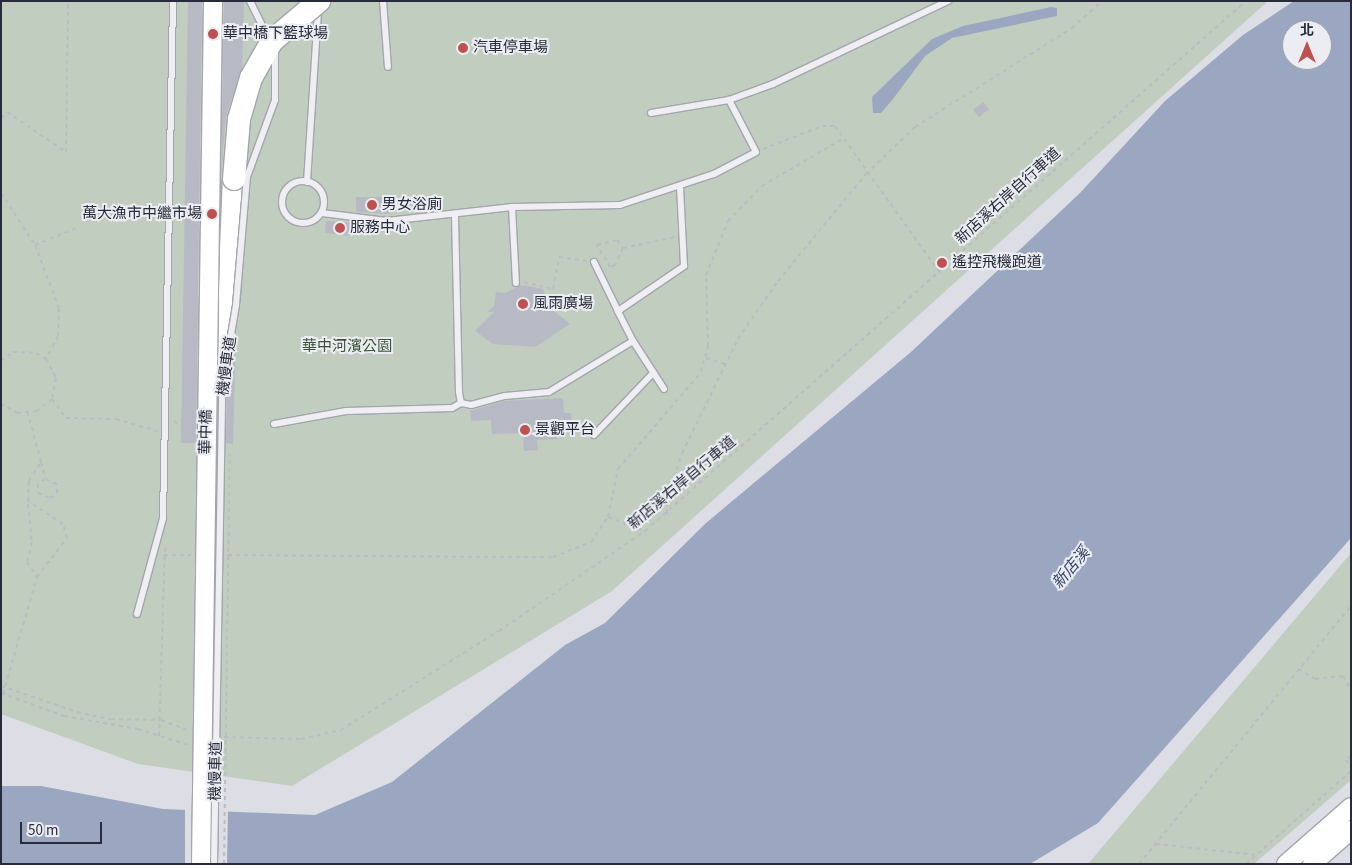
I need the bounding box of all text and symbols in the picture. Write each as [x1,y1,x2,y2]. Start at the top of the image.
north arrow [1282,20,1332,70]
text: 北 [1300,21,1314,41]
place label: 華中橋下籃球場 [223,25,328,43]
marker: 華中橋下籃球場 [207,28,219,40]
place label: 汽車停車場 [473,39,548,57]
marker: 汽車停車場 [457,42,469,54]
street label: 新店溪右岸自行車道 [952,144,1064,248]
place label: 男女浴廁 [382,196,442,214]
marker: 男女浴廁 [366,199,378,211]
place label: 萬大漁市中繼市場 [82,205,202,223]
marker: 萬大漁市中繼市場 [206,208,218,220]
place label: 服務中心 [350,219,410,237]
marker: 服務中心 [334,222,346,234]
place label: 遙控飛機跑道 [952,254,1042,272]
marker: 遙控飛機跑道 [936,257,948,269]
place label: 風雨廣場 [533,295,593,313]
marker: 風雨廣場 [517,298,529,310]
street label: 機慢車道 [214,335,240,397]
park label: 華中河濱公園 [302,338,392,356]
street label: 華中橋 [197,409,215,455]
place label: 景觀平台 [535,421,595,439]
marker: 景觀平台 [519,424,531,436]
street label: 新店溪右岸自行車道 [625,433,739,533]
water label: 新店溪 [1048,543,1094,593]
street label: 機慢車道 [206,741,226,801]
scale bar [22,812,105,844]
text: 50 m [28,820,58,841]

